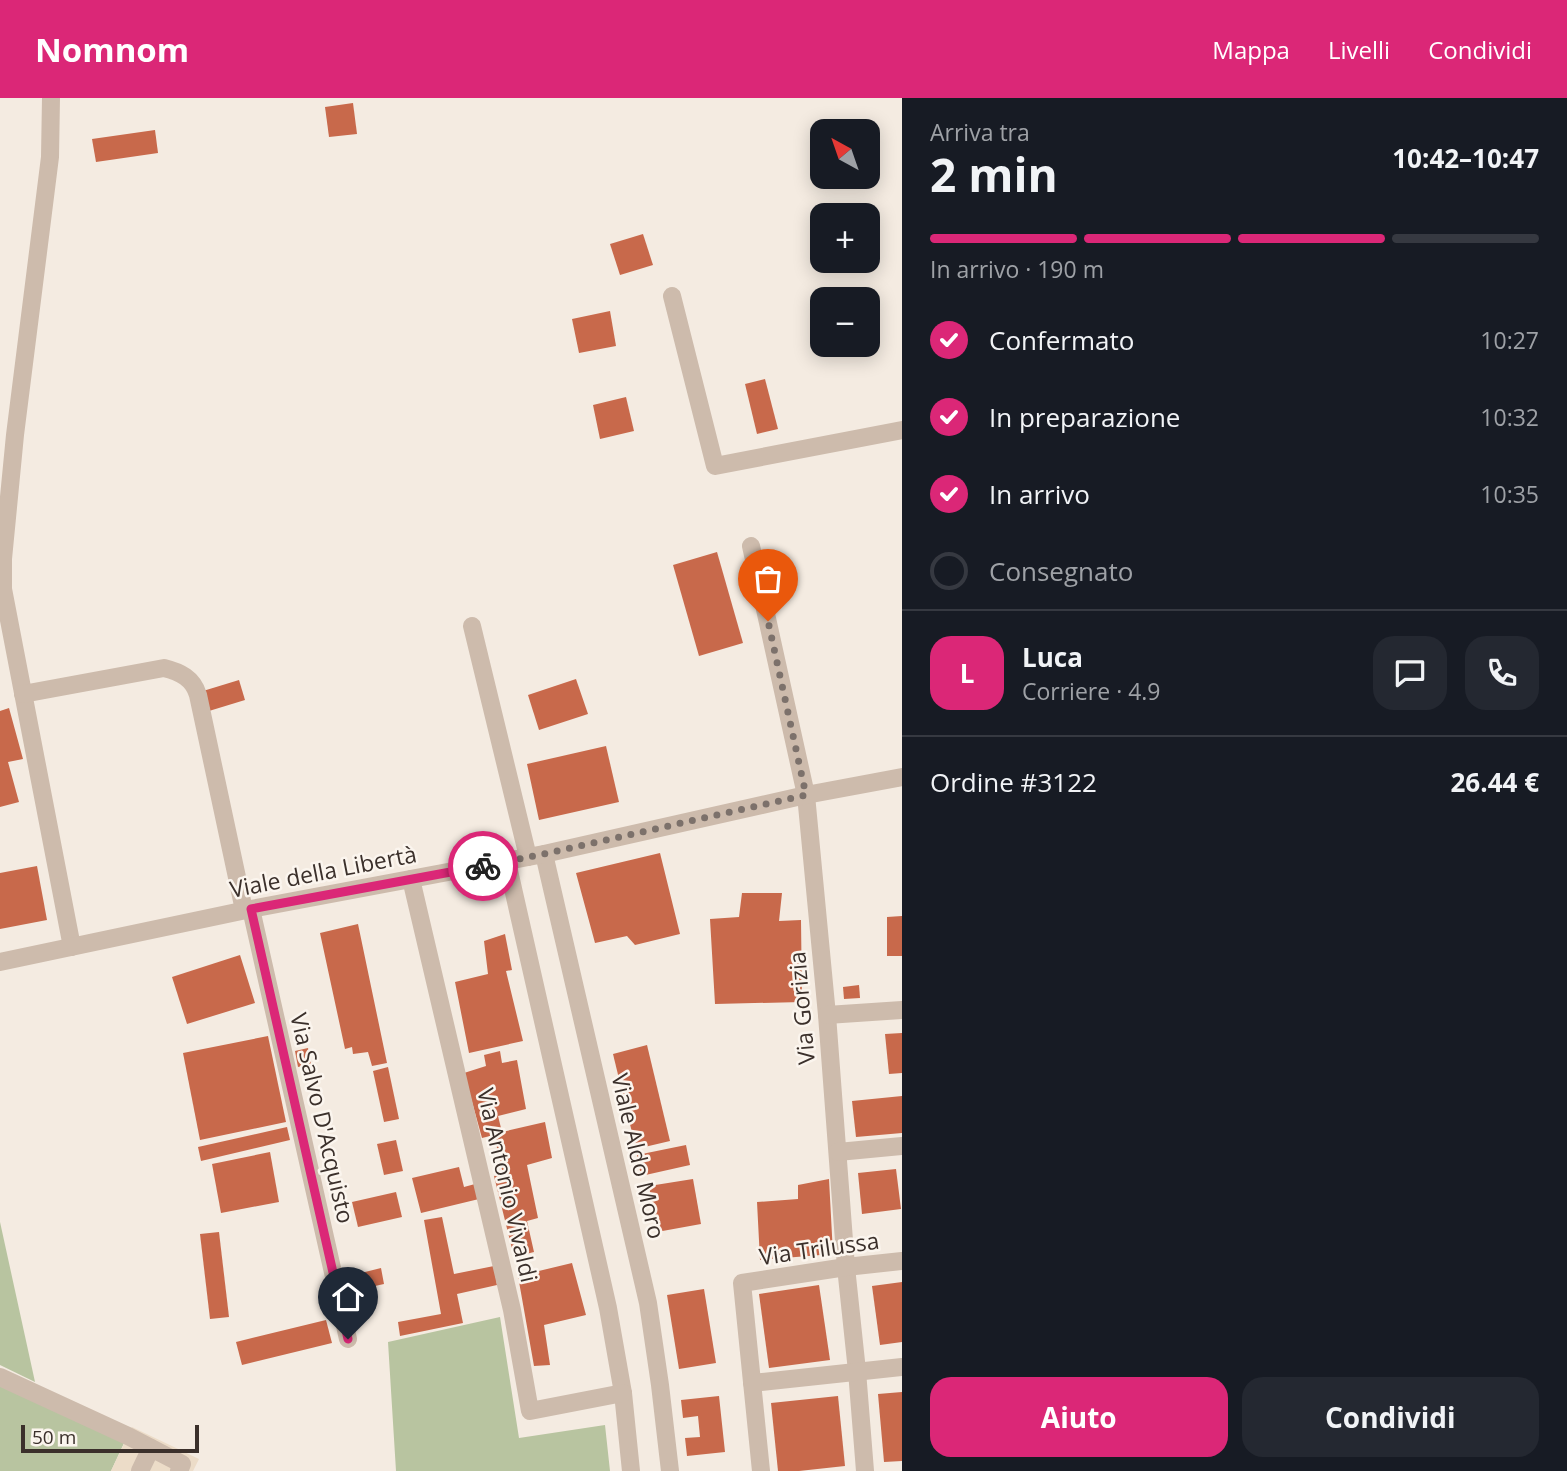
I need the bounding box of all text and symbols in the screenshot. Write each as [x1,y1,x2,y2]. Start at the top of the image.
text: Nomnom [35,27,189,72]
text: Mappa [1212,33,1290,66]
text: Livelli [1328,33,1390,66]
text: Condividi [1428,33,1532,66]
text: Arriva tra [930,116,1030,148]
north arrow [810,119,880,189]
map controls [810,119,880,357]
text: 10:42–10:47 [1392,140,1539,176]
text: 2 min [930,143,1058,205]
button: + [810,203,880,273]
text: In arrivo · 190 m [930,253,1104,285]
button: − [810,287,880,357]
icon: check [930,321,968,359]
text: Confermato [989,322,1134,358]
text: 10:27 [1480,324,1539,356]
icon: check [930,398,968,436]
text: In preparazione [989,399,1180,435]
text: 10:32 [1480,401,1539,433]
icon: check [930,475,968,513]
text: In arrivo [989,476,1090,512]
text: 10:35 [1480,478,1539,510]
pin [738,549,798,621]
text: Consegnato [989,553,1133,589]
icon: bag [749,560,787,598]
button: chat [1373,636,1447,710]
button: phone [1465,636,1539,710]
text: Luca [1022,639,1083,675]
text: L [960,655,974,691]
text: Corriere · 4.9 [1022,675,1161,707]
text: Ordine #3122 [930,764,1097,800]
text: 26.44 € [1451,764,1539,800]
courier [448,831,518,901]
street label: Viale della Libertà [227,837,419,905]
icon: bike [464,847,502,885]
street label: Via Gorizia [780,950,822,1066]
street label: Via Salvo D'Acquisto [283,1010,363,1226]
street label: Viale Aldo Moro [604,1070,674,1242]
street label: Via Antonio Vivaldi [470,1085,546,1285]
street label: Via Trilussa [757,1224,881,1272]
pin [318,1267,378,1339]
icon: home [329,1278,367,1316]
button: Aiuto [930,1377,1228,1457]
button: Condividi [1242,1377,1539,1457]
scale bar [21,1422,200,1454]
text: 50 m [32,1424,76,1450]

